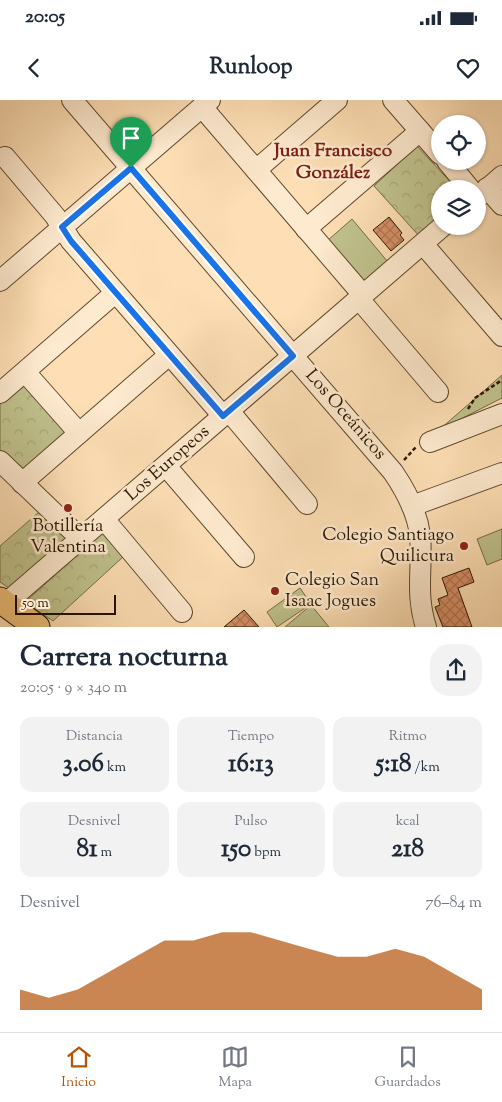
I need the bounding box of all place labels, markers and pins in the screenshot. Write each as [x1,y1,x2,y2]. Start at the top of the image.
pin [110,117,152,168]
marker: Botillería Valentina [62,502,74,514]
place label: Botillería Valentina [30,514,106,561]
place label: Colegio Santiago Quilicura [322,523,454,570]
marker: Colegio Santiago Quilicura [458,540,470,552]
place label: Colegio San Isaac Jogues [285,568,380,615]
marker: Colegio San Isaac Jogues [269,585,281,597]

